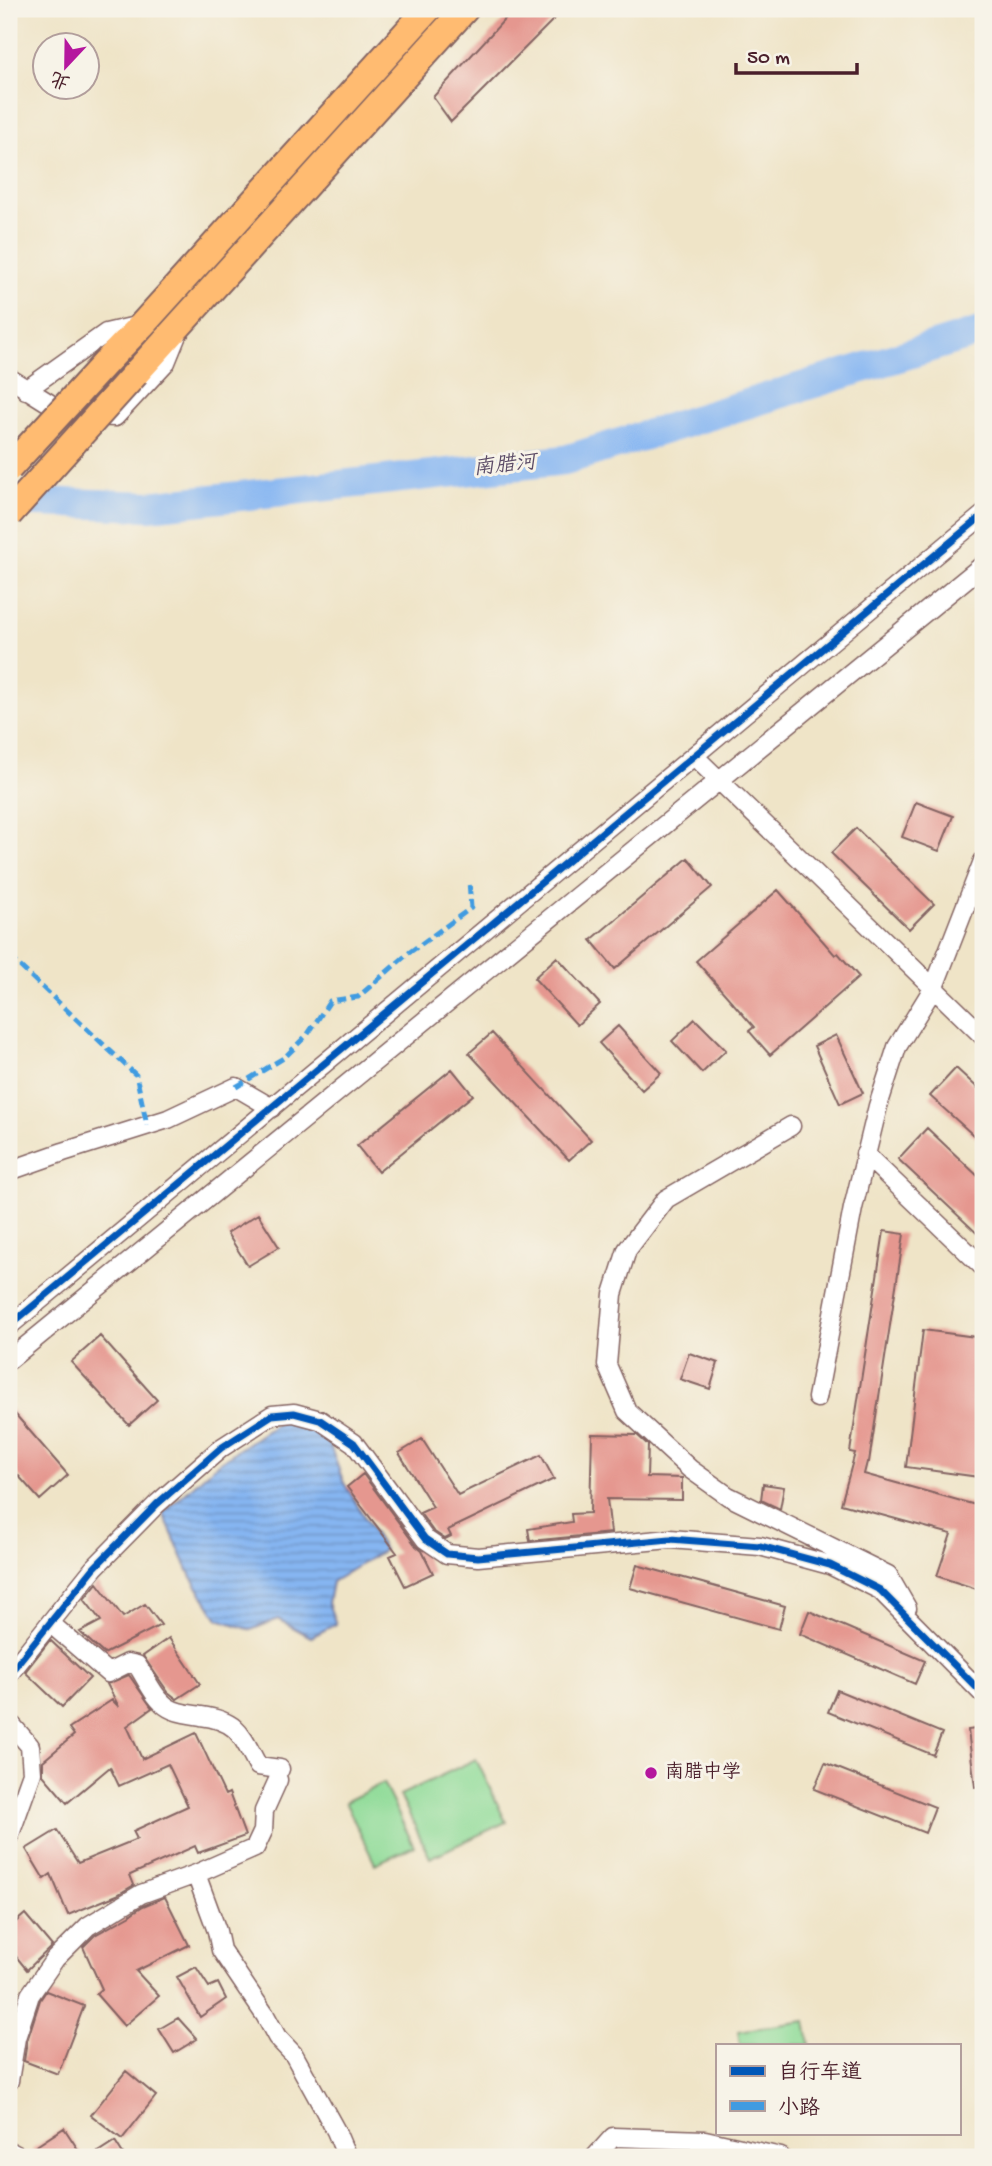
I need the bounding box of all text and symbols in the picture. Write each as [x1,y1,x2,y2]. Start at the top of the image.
north arrow [32,32,102,102]
scale bar [736,32,857,76]
text: 50 m [747,47,790,72]
text: 北 [48,64,74,93]
water label: 南腊河 [472,449,541,483]
place label: 南腊中学 [665,1761,741,1785]
marker: 南腊中学 [643,1765,659,1781]
legend [716,2044,960,2134]
text: 自行车道 [778,2060,862,2087]
text: 小路 [778,2096,820,2123]

